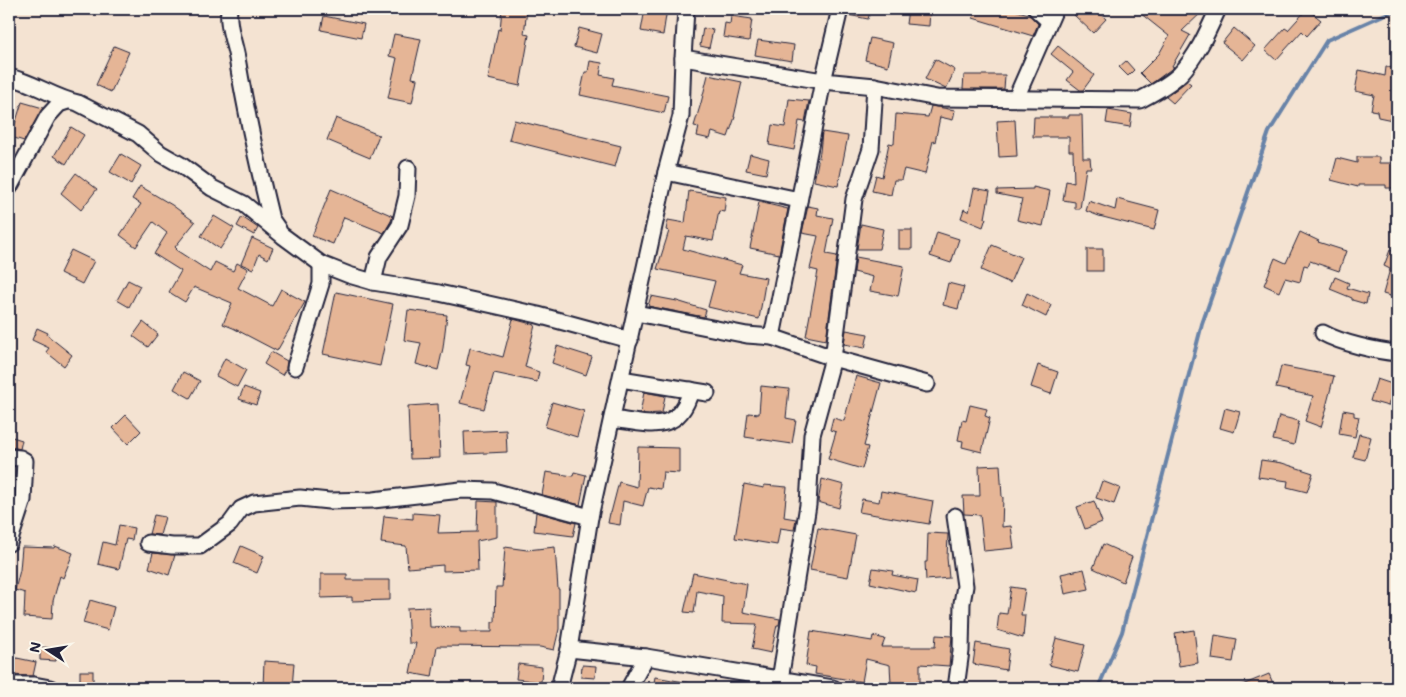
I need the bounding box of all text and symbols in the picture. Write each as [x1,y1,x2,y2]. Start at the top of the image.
north arrow [22,624,72,674]
text: N [24,640,45,654]

